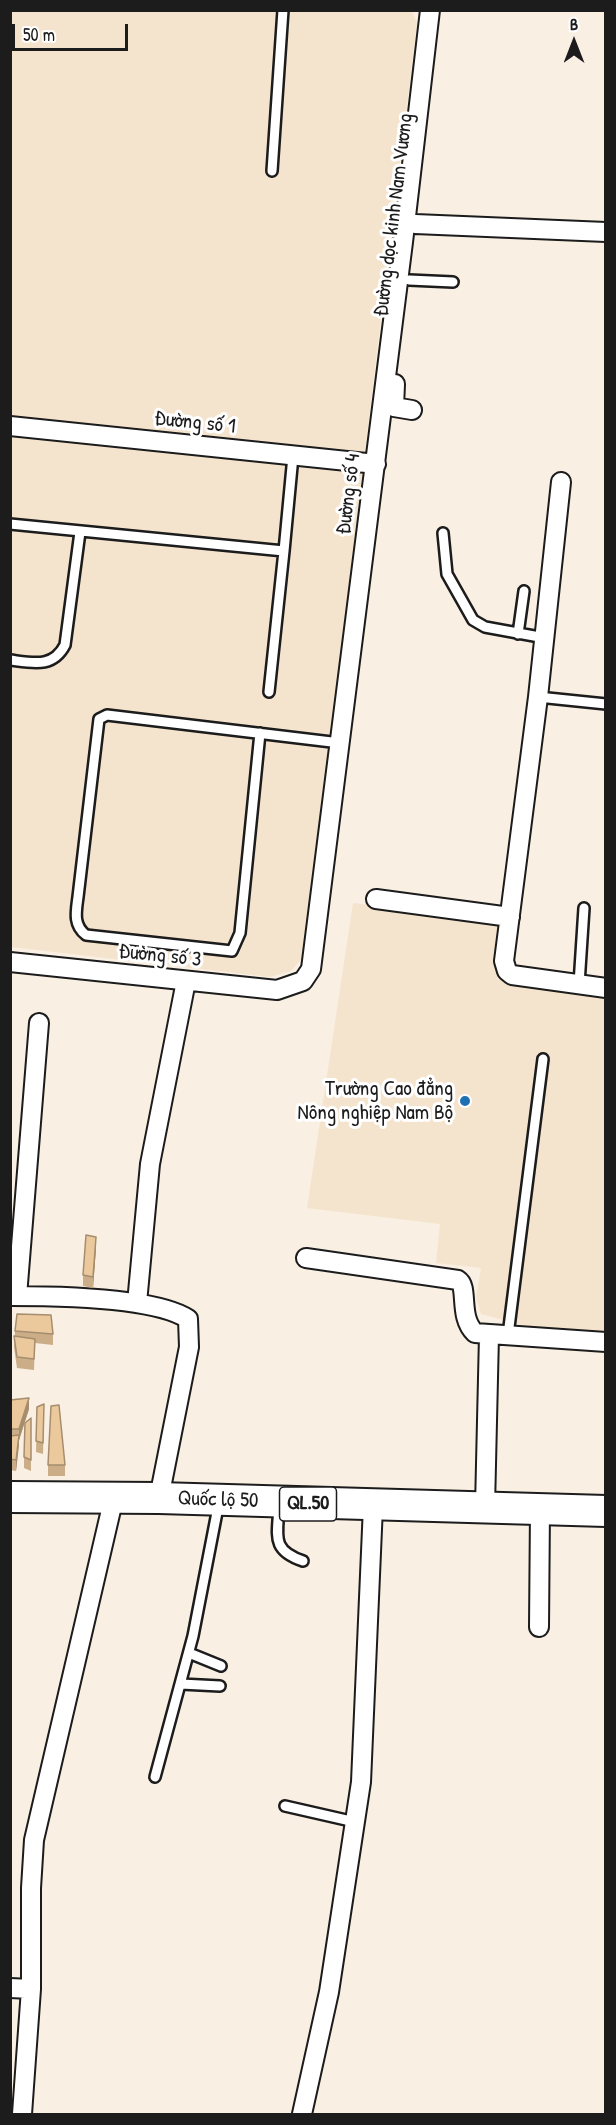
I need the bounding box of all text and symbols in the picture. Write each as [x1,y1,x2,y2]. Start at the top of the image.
scale bar [15,12,130,50]
north arrow [544,12,604,72]
text: B [570,13,578,35]
text: 50 m [23,22,55,47]
street label: Đường dọc kinh Nam Vương [369,112,419,318]
street label: Đường số 1 [153,406,237,440]
street label: Đường số 4 [332,452,366,536]
street label: Đường số 3 [117,939,203,973]
place label: Trường Cao đẳng Nông nghiệp Nam Bộ [298,1076,453,1126]
marker: Trường Cao đẳng Nông nghiệp Nam Bộ [458,1094,472,1108]
street label: Quốc lộ 50 [177,1486,259,1514]
road number: QL.50 [280,1487,336,1521]

